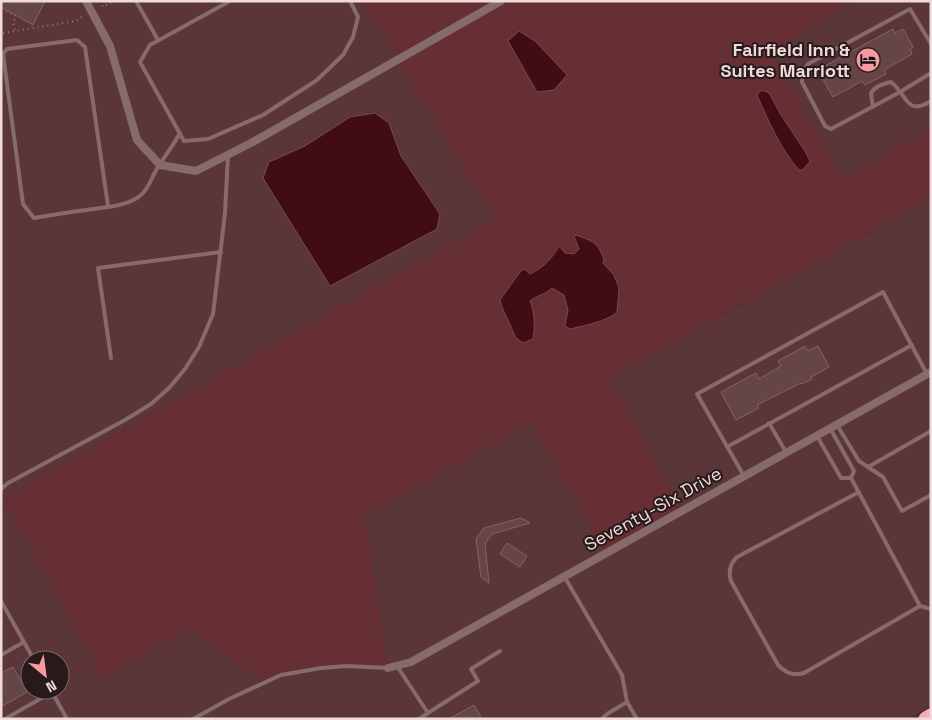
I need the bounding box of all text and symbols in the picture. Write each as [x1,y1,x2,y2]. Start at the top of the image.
place label: Fairfield Inn & Suites Marriott [721,38,850,82]
hotel icon: Fairfield Inn & Suites Marriott [855,47,881,73]
street label: Seventy-Six Drive [580,461,725,556]
north arrow [20,650,70,700]
text: N [43,676,60,697]

